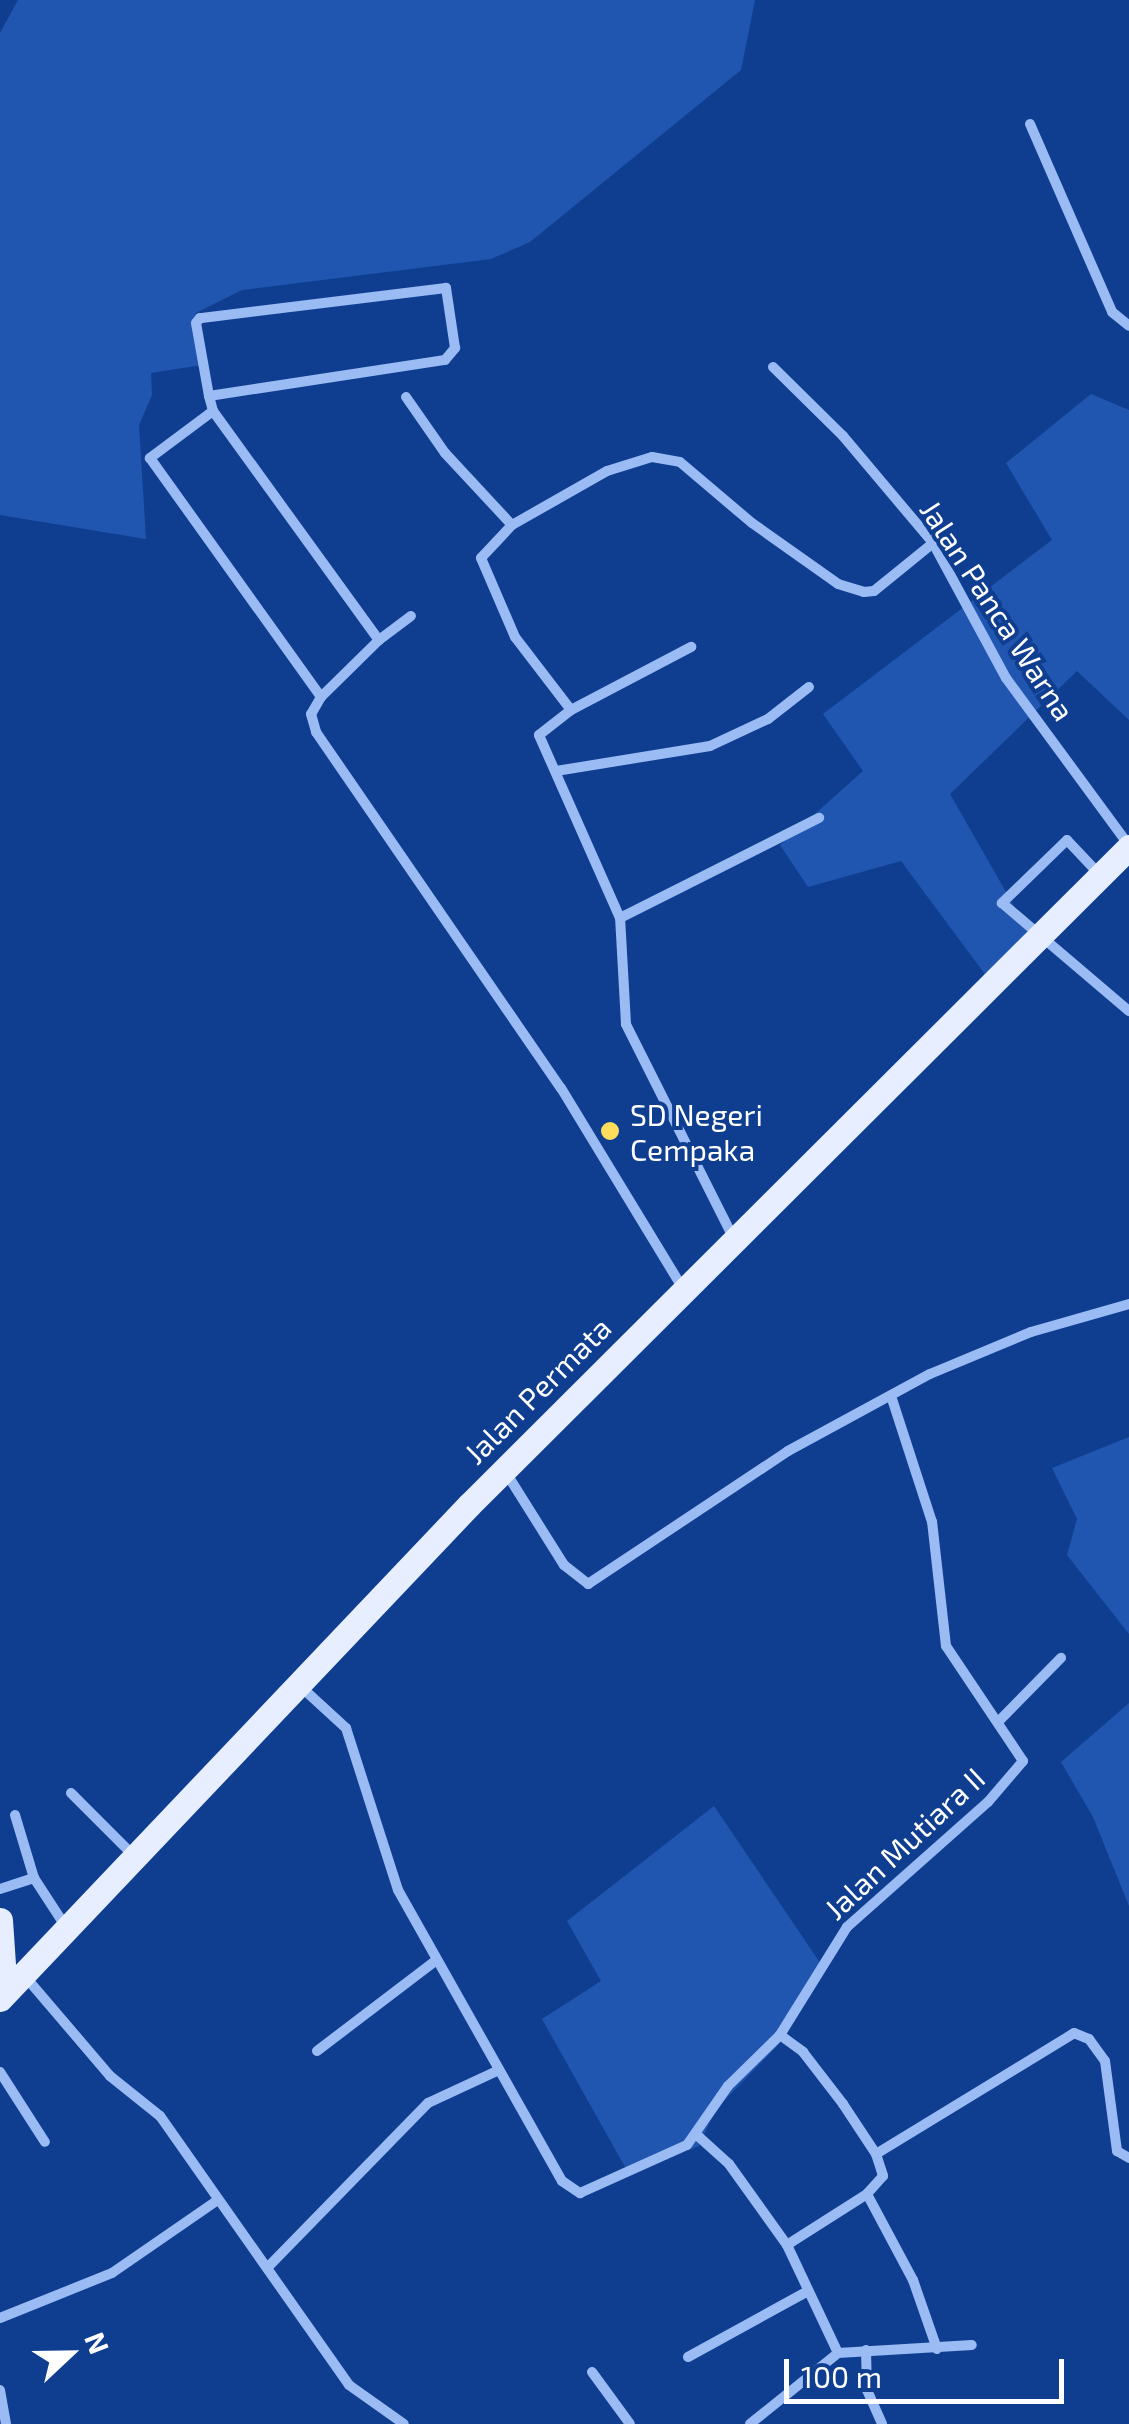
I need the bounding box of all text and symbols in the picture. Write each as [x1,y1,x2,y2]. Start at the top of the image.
street label: Jalan Panca Warna [913,493,1083,727]
place label: SD Negeri Cempaka [630,1096,763,1166]
marker: SD Negeri Cempaka [599,1120,621,1142]
street label: Jalan Permata [456,1309,618,1471]
street label: Jalan Mutiara II [816,1760,992,1926]
north arrow [20,2304,120,2404]
text: N [78,2327,117,2359]
scale bar [789,2339,1069,2401]
text: 100 m [801,2358,882,2394]

